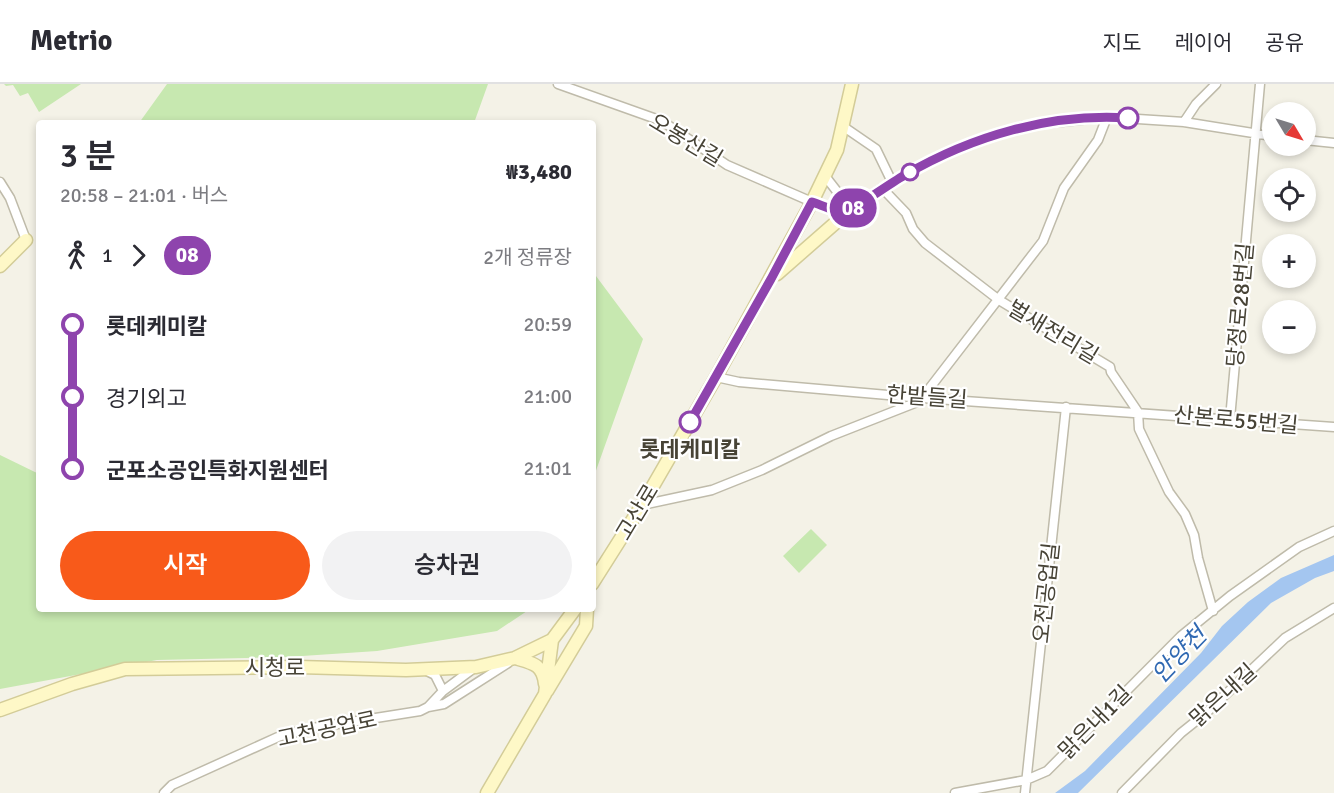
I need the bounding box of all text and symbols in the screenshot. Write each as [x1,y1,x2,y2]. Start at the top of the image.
text: Metrio [30,24,112,58]
text: 지도 [1103,30,1141,56]
text: 레이어 [1174,30,1232,56]
text: 공유 [1265,30,1304,56]
north arrow [1262,102,1316,156]
map controls [1262,102,1316,354]
unlabelled marker [1117,107,1139,129]
street label: 오봉산길 [644,108,728,172]
text: 3 분 [60,136,115,177]
text: ₩3,480 [506,158,572,185]
unlabelled marker [901,163,919,181]
button: locate [1262,168,1316,222]
text: 20:58 – 21:01 · 버스 [60,183,228,208]
line badge: 08 [826,188,880,228]
text: 08 [842,195,864,221]
button: + [1262,234,1316,288]
icon: walk [60,239,93,272]
icon: forward [122,239,155,272]
text: 08 [176,242,199,268]
street label: 당정로28번길 [1221,242,1259,368]
text: 1 [102,243,113,268]
text: 2개 정류장 [483,245,572,270]
street label: 벌새전리길 [1003,294,1103,370]
button: − [1262,300,1316,354]
text: 20:59 [523,312,572,337]
text: 롯데케미칼 [106,313,207,340]
street label: 한밭들길 [886,381,968,413]
text: 21:00 [523,384,572,409]
text: 경기외고 [106,385,187,412]
street label: 산본로55번길 [1173,401,1299,439]
marker: 롯데케미칼 [679,411,701,433]
place label: 롯데케미칼 [639,436,741,463]
text: 21:01 [523,456,572,481]
text: 군포소공인특화지원센터 [106,457,329,484]
street label: 고산로 [610,479,664,545]
button: 시작 [60,531,310,600]
button: 승차권 [322,531,572,600]
street label: 오전공업길 [1027,541,1065,645]
water label: 안양천 [1145,619,1215,689]
street label: 시청로 [245,654,305,681]
street label: 맑은내길 [1184,658,1262,732]
street label: 맑은내1길 [1053,680,1137,764]
street label: 고천공업로 [275,705,379,753]

